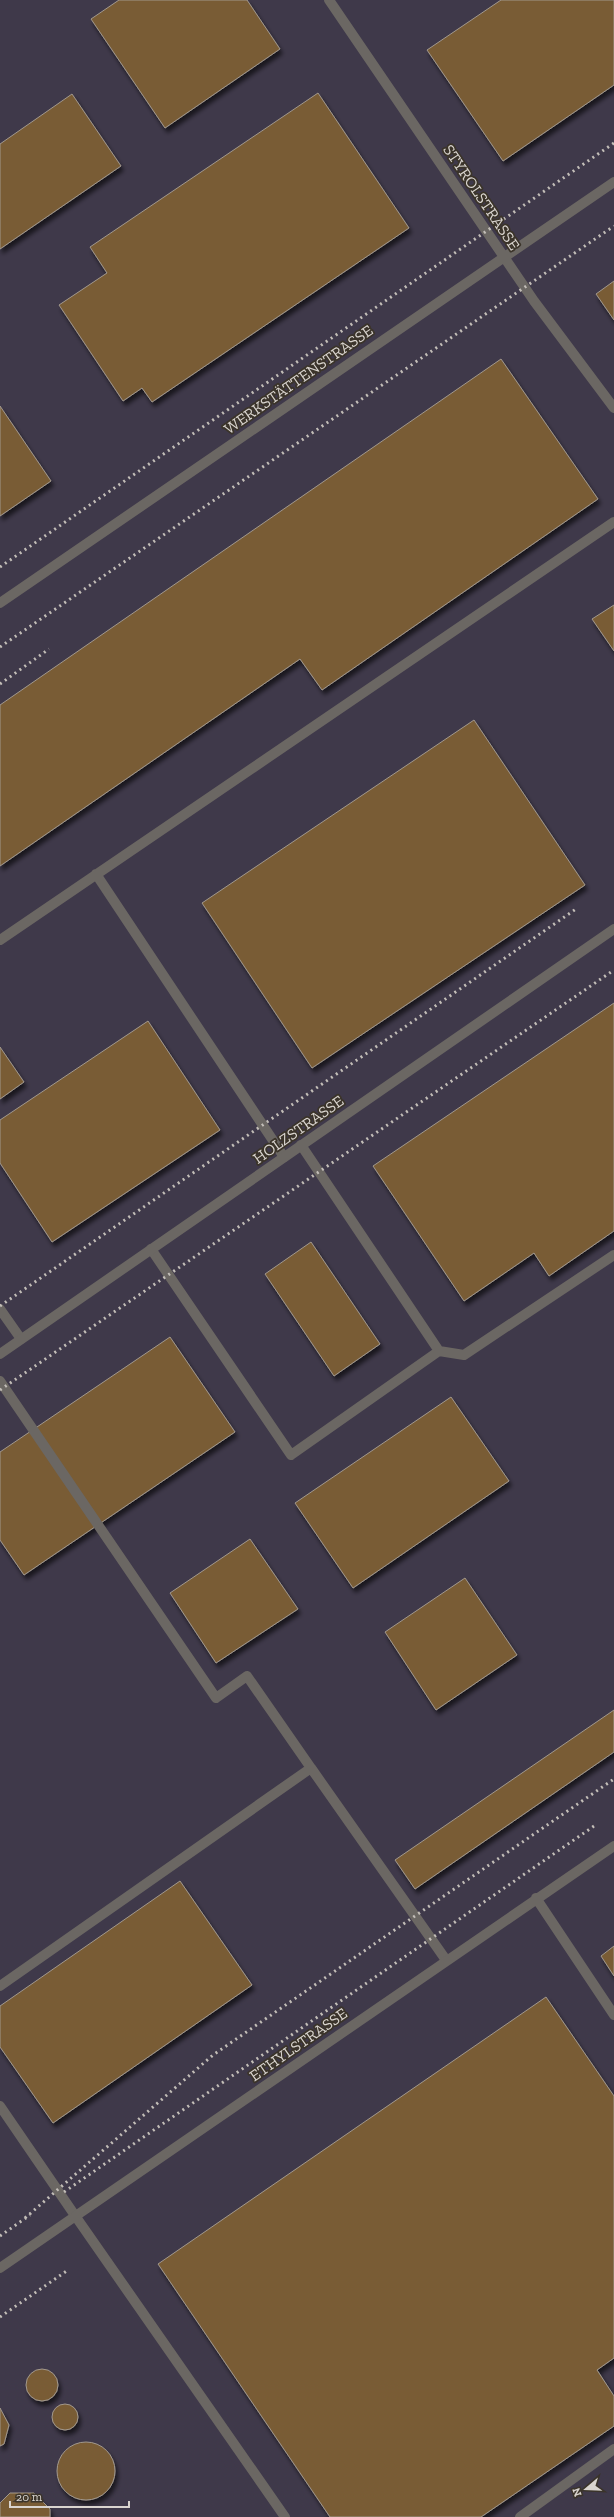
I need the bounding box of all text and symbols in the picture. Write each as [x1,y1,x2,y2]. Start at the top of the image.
street label: STYROLSTRASSE [439,141,524,254]
street label: WERKSTÄTTENSTRASSE [220,321,377,438]
street label: HOLZSTRASSE [249,1091,347,1168]
street label: ETHYLSTRASSE [246,2004,351,2085]
north arrow [566,2469,606,2509]
scale bar [10,2483,129,2509]
text: N [569,2485,585,2498]
text: 20 m [16,2490,43,2504]

